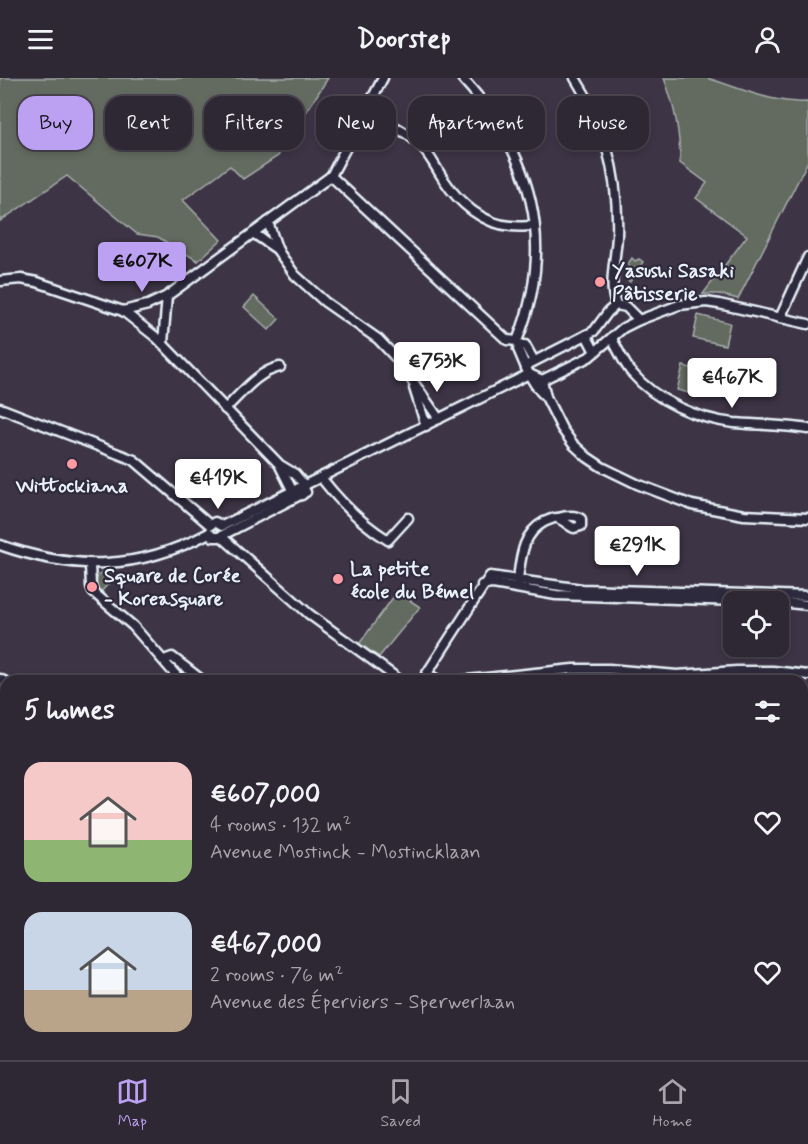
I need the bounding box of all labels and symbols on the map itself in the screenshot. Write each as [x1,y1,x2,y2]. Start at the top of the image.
pin: €607K [100,242,184,293]
place label: Yasushi Sasaki Pâtisserie [612,258,734,308]
marker: Yasushi Sasaki Pâtisserie [593,275,607,289]
pin: €753K [395,342,479,393]
pin: €467K [690,358,774,409]
marker: Wittockiana [65,457,79,471]
pin: €419K [176,459,260,510]
place label: Wittockiana [15,473,128,500]
pin: €291K [595,526,679,577]
place label: La petite école du Bémel [350,556,474,606]
place label: Square de Corée - Koreasquare [104,563,241,613]
marker: La petite école du Bémel [331,572,345,586]
marker: Square de Corée - Koreasquare [85,580,99,594]

